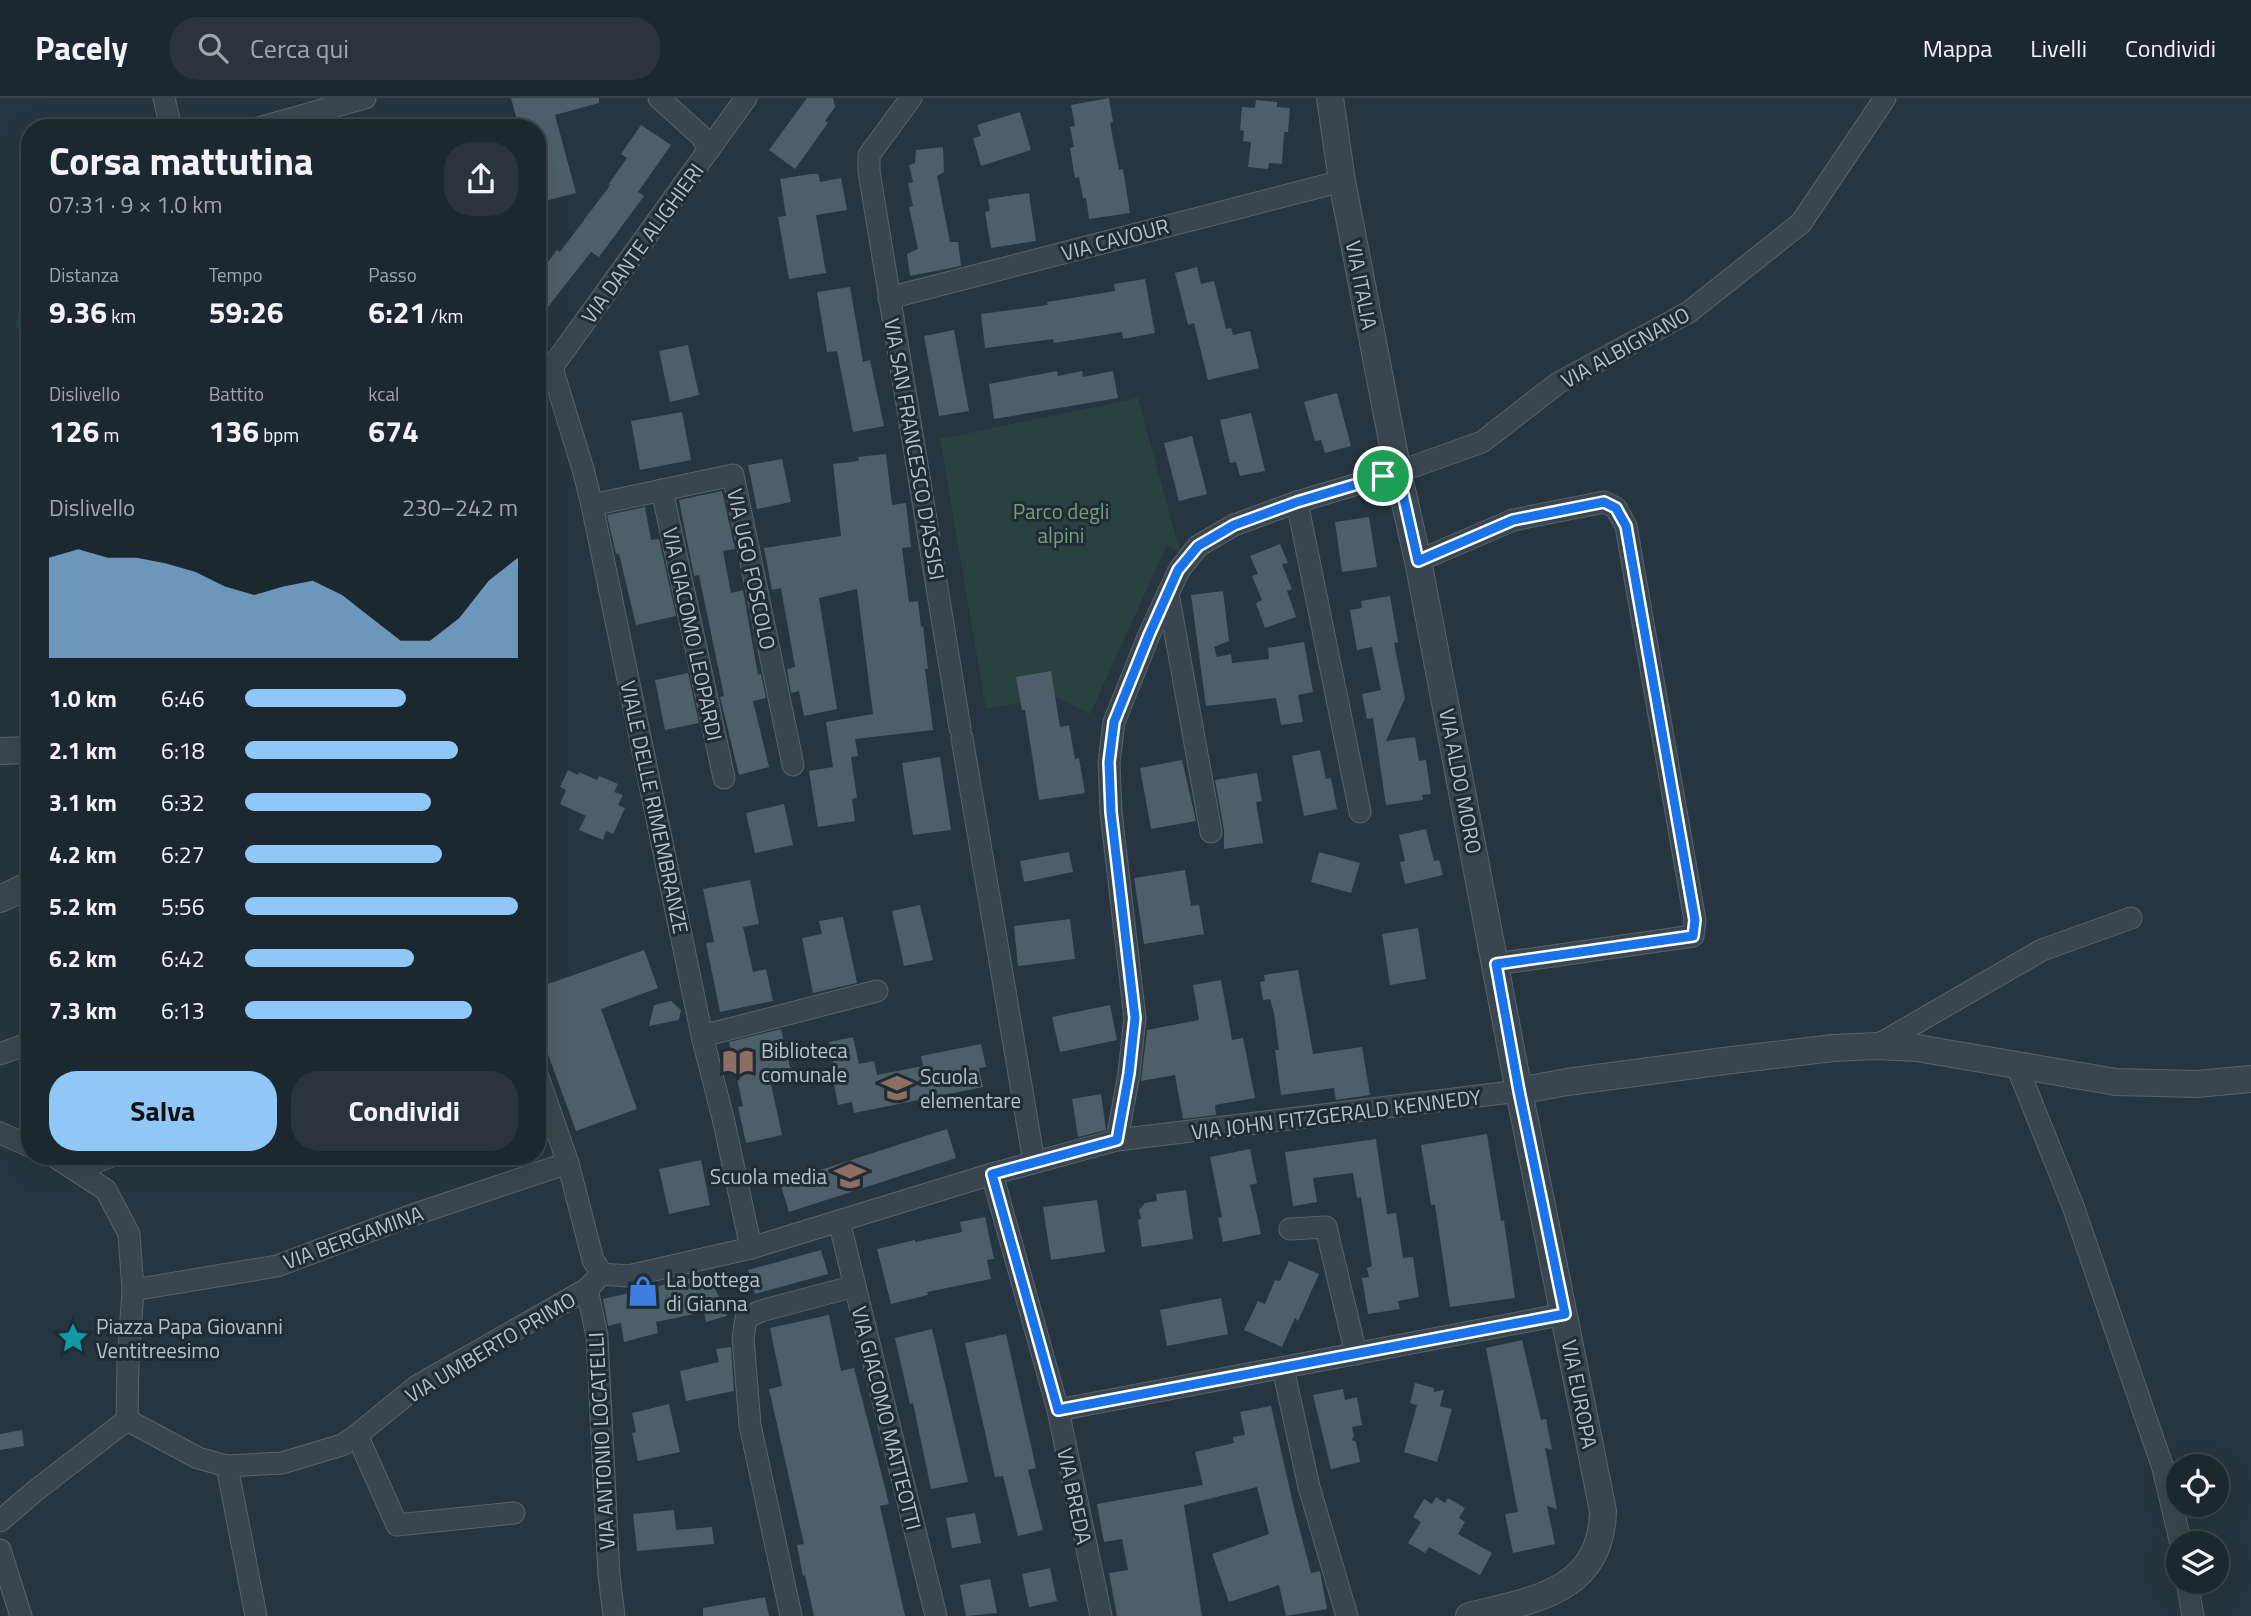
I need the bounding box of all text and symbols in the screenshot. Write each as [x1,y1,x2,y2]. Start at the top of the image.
search box [170,17,660,80]
text: Pacely [35,23,128,73]
icon: search [194,29,232,67]
text: Cerca qui [250,29,349,68]
text: Mappa [1923,30,1992,66]
text: Livelli [2030,30,2087,66]
text: Condividi [2125,30,2216,66]
text: Corsa mattutina [49,132,313,190]
button: share [444,142,518,216]
street label: VIA DANTE ALIGHIERI [573,156,711,330]
text: 07:31 · 9 × 1.0 km [49,187,223,222]
street label: VIA CAVOUR [1058,209,1172,269]
street label: VIA ITALIA [1338,238,1386,333]
text: Distanza [49,260,119,289]
text: Tempo [209,260,262,289]
text: Passo [368,260,417,289]
text: 9.36 [49,289,107,335]
text: 59:26 [209,289,284,335]
text: 6:21 [368,289,426,335]
street label: VIA ALBIGNANO [1555,298,1695,396]
text: km [107,301,136,330]
text: /km [426,301,463,330]
street label: VIA SAN FRANCESCO D'ASSISI [876,316,954,582]
text: Dislivello [49,379,120,408]
text: Battito [209,379,264,408]
text: kcal [368,379,399,408]
text: 126 [49,408,99,454]
text: 136 [209,408,259,454]
text: 674 [368,408,419,454]
text: m [99,420,119,449]
text: bpm [259,420,299,449]
pin [1353,446,1413,506]
icon: arrive [1364,457,1402,495]
street label: VIA UGO FOSCOLO [719,485,785,653]
text: Dislivello [49,490,135,525]
text: 230–242 m [402,490,518,525]
park label: Parco degli alpini [1013,495,1109,551]
street label: VIA GIACOMO LEOPARDI [655,524,731,744]
street label: VIALE DELLE RIMEMBRANZE [613,677,697,937]
text: 1.0 km [49,681,117,716]
text: 6:46 [161,681,205,716]
street label: VIA ALDO MORO [1431,706,1491,856]
text: 2.1 km [49,733,117,768]
text: 6:18 [161,733,205,768]
text: 3.1 km [49,785,117,820]
text: 6:32 [161,785,205,820]
text: 4.2 km [49,837,117,872]
text: 6:27 [161,837,205,872]
text: 5.2 km [49,889,117,924]
text: 5:56 [161,889,205,924]
text: 6.2 km [49,941,117,976]
text: 6:42 [161,941,205,976]
text: 7.3 km [49,993,117,1028]
text: 6:13 [161,993,205,1028]
place label: Biblioteca comunale [761,1034,848,1090]
library icon: Biblioteca comunale [721,1045,755,1079]
place label: Scuola elementare [920,1060,1021,1116]
button: Salva [49,1071,277,1151]
button: Condividi [291,1071,518,1151]
school or university icon: Scuola elementare [880,1071,914,1105]
street label: VIA JOHN FITZGERALD KENNEDY [1189,1080,1483,1148]
school or university icon: Scuola media [833,1159,867,1193]
place label: Scuola media [710,1160,827,1192]
street label: VIA BERGAMINA [278,1197,428,1277]
place label: La bottega di Gianna [666,1263,760,1319]
shop icon: La bottega di Gianna [626,1274,660,1308]
street label: VIA UMBERTO PRIMO [399,1283,581,1411]
street label: VIA GIACOMO MATTEOTTI [844,1303,930,1533]
place label: Piazza Papa Giovanni Ventitreesimo [96,1310,283,1366]
place icon: Piazza Papa Giovanni Ventitreesimo [56,1321,90,1355]
street label: VIA ANTONIO LOCATELLI [579,1331,623,1551]
street label: VIA EUROPA [1554,1337,1606,1452]
street label: VIA BREDA [1049,1445,1101,1548]
map controls [2166,1454,2229,1594]
button: locate [2166,1454,2229,1517]
button: layers [2166,1531,2229,1594]

